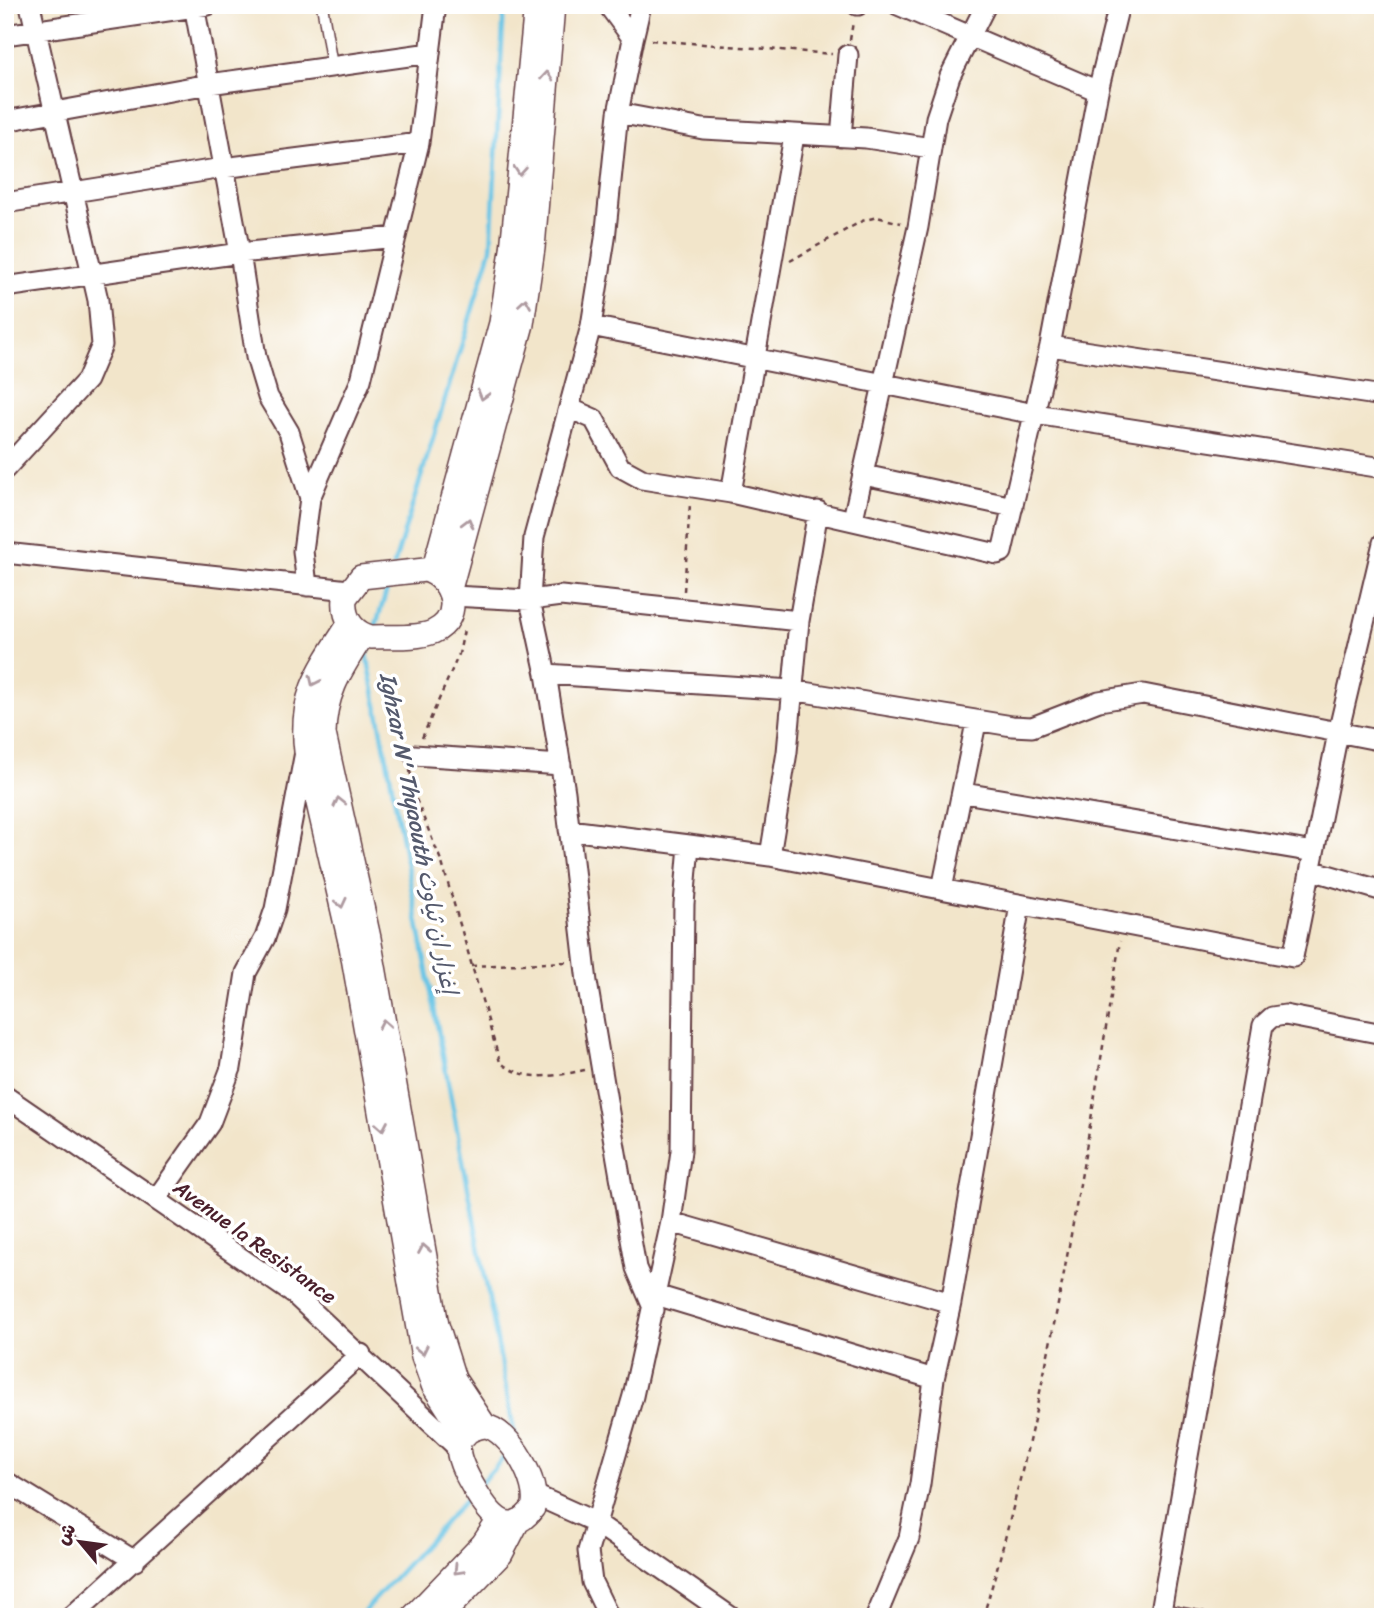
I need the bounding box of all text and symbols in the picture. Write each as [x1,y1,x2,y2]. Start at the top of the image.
one-way arrow [539,71,554,82]
one-way arrow [512,165,527,177]
one-way arrow [517,297,532,309]
one-way arrow [477,389,491,401]
one-way arrow [460,517,475,529]
water label: Ighzar N' Thyaouth إغزار ان ثياوث [367,668,470,1000]
one-way arrow [308,674,322,686]
one-way arrow [333,796,347,808]
one-way arrow [333,897,347,909]
one-way arrow [378,1019,393,1031]
one-way arrow [374,1120,389,1132]
street label: Avenue la Resistance [164,1169,345,1315]
one-way arrow [417,1243,432,1255]
one-way arrow [414,1344,428,1356]
north arrow [46,1506,116,1576]
text: ش [46,1517,85,1551]
one-way arrow [453,1562,466,1575]

